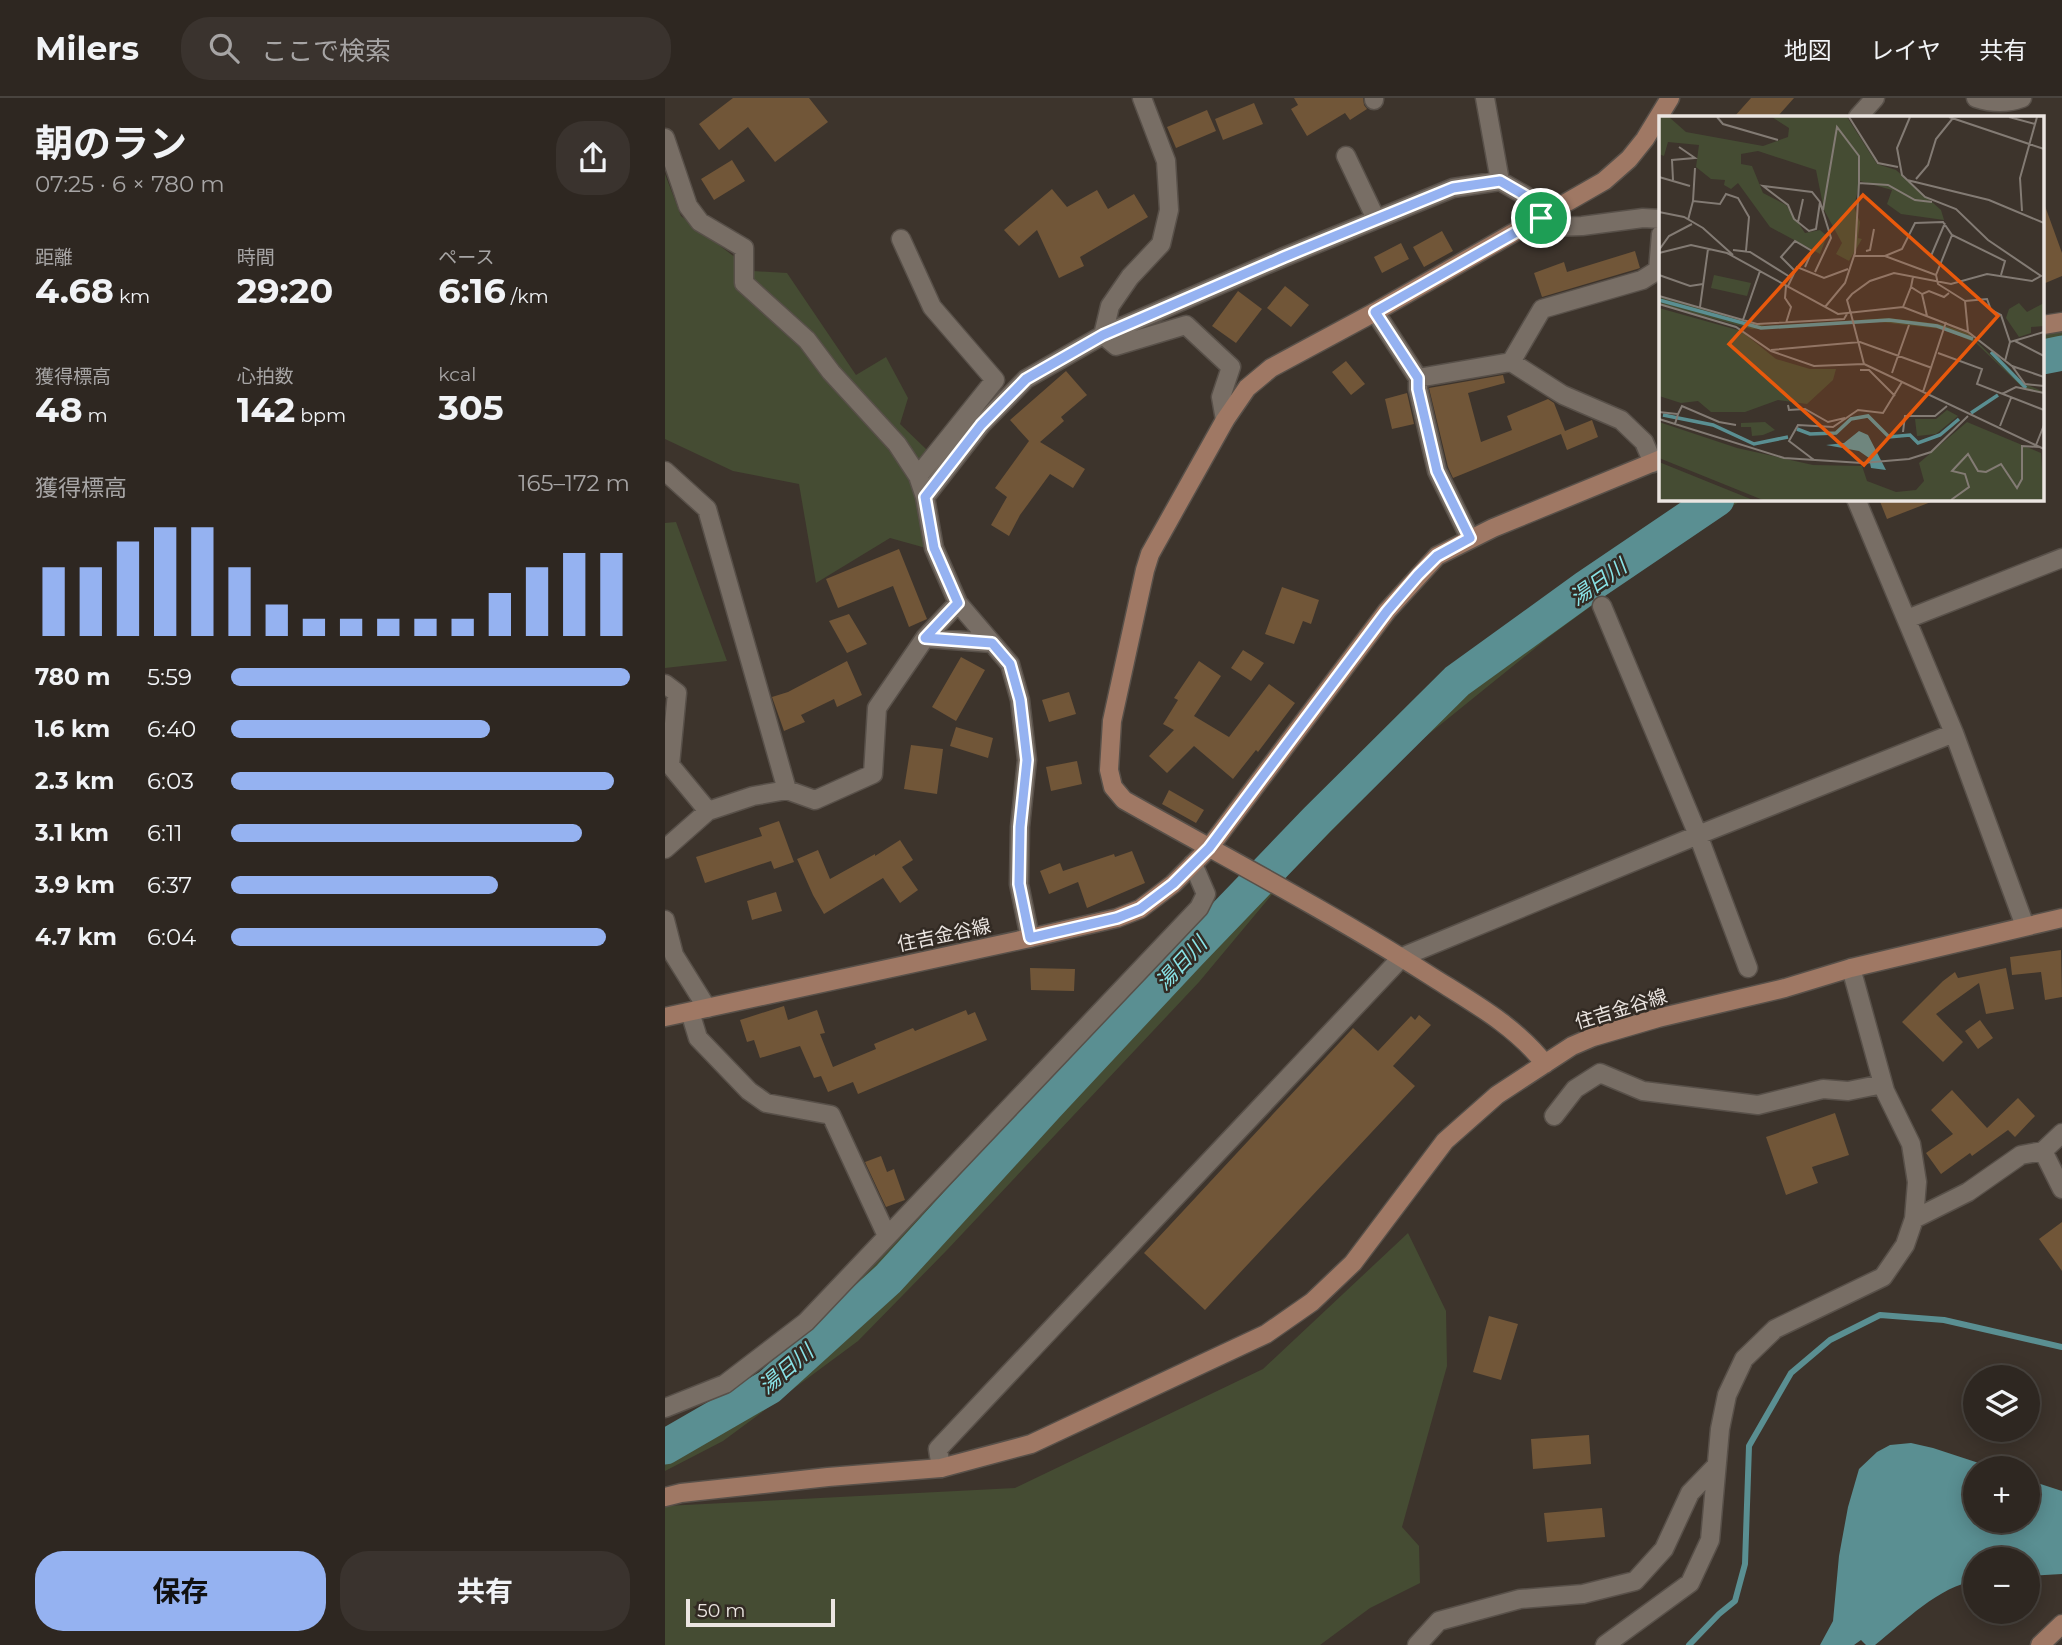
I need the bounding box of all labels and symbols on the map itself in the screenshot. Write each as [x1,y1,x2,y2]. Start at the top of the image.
inset map [1659,116,2045,500]
pin [1511,188,1571,248]
water label: 湯日川 [1565,553,1633,610]
street label: 住吉金谷線 [895,914,993,956]
water label: 湯日川 [1150,930,1213,995]
street label: 住吉金谷線 [1572,984,1670,1034]
water label: 湯日川 [754,1338,820,1399]
scale bar [686,1596,835,1628]

